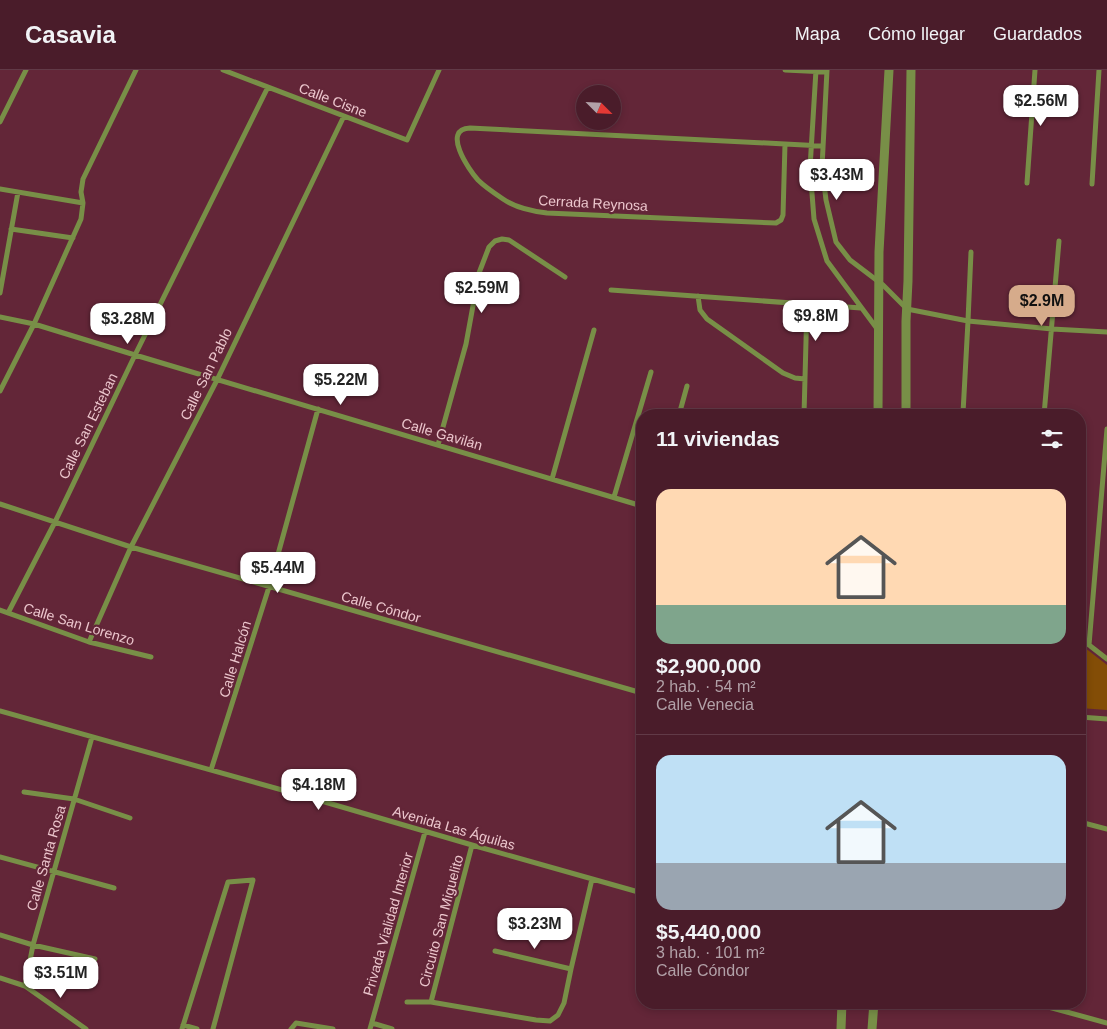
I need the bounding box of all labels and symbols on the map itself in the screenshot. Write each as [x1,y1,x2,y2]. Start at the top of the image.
street label: Calle Cisne [297,80,369,120]
north arrow [576,85,621,130]
pin: $2.56M [1000,85,1082,127]
pin: $3.43M [796,158,878,201]
street label: Cerrada Reynosa [538,192,648,214]
pin: $2.59M [441,272,523,314]
pin: $2.9M [1007,284,1077,327]
pin: $9.8M [781,300,851,342]
pin: $3.28M [87,302,169,345]
street label: Calle San Pablo [177,325,235,423]
pin: $5.22M [300,364,382,406]
street label: Calle San Esteban [55,370,121,482]
street label: Calle Gavilán [400,415,484,453]
pin: $5.44M [237,552,319,594]
street label: Calle Cóndor [340,588,423,626]
street label: Calle San Lorenzo [22,600,137,649]
street label: Calle Halcón [216,619,254,699]
pin: $4.18M [278,768,360,811]
street label: Calle Santa Rosa [23,803,69,913]
street label: Avenida Las Águilas [391,803,517,853]
street label: Privada Vialidad Interior [360,850,416,998]
street label: Circuito San Miguelito [416,853,466,989]
pin: $3.23M [494,908,576,950]
pin: $3.51M [20,956,102,999]

